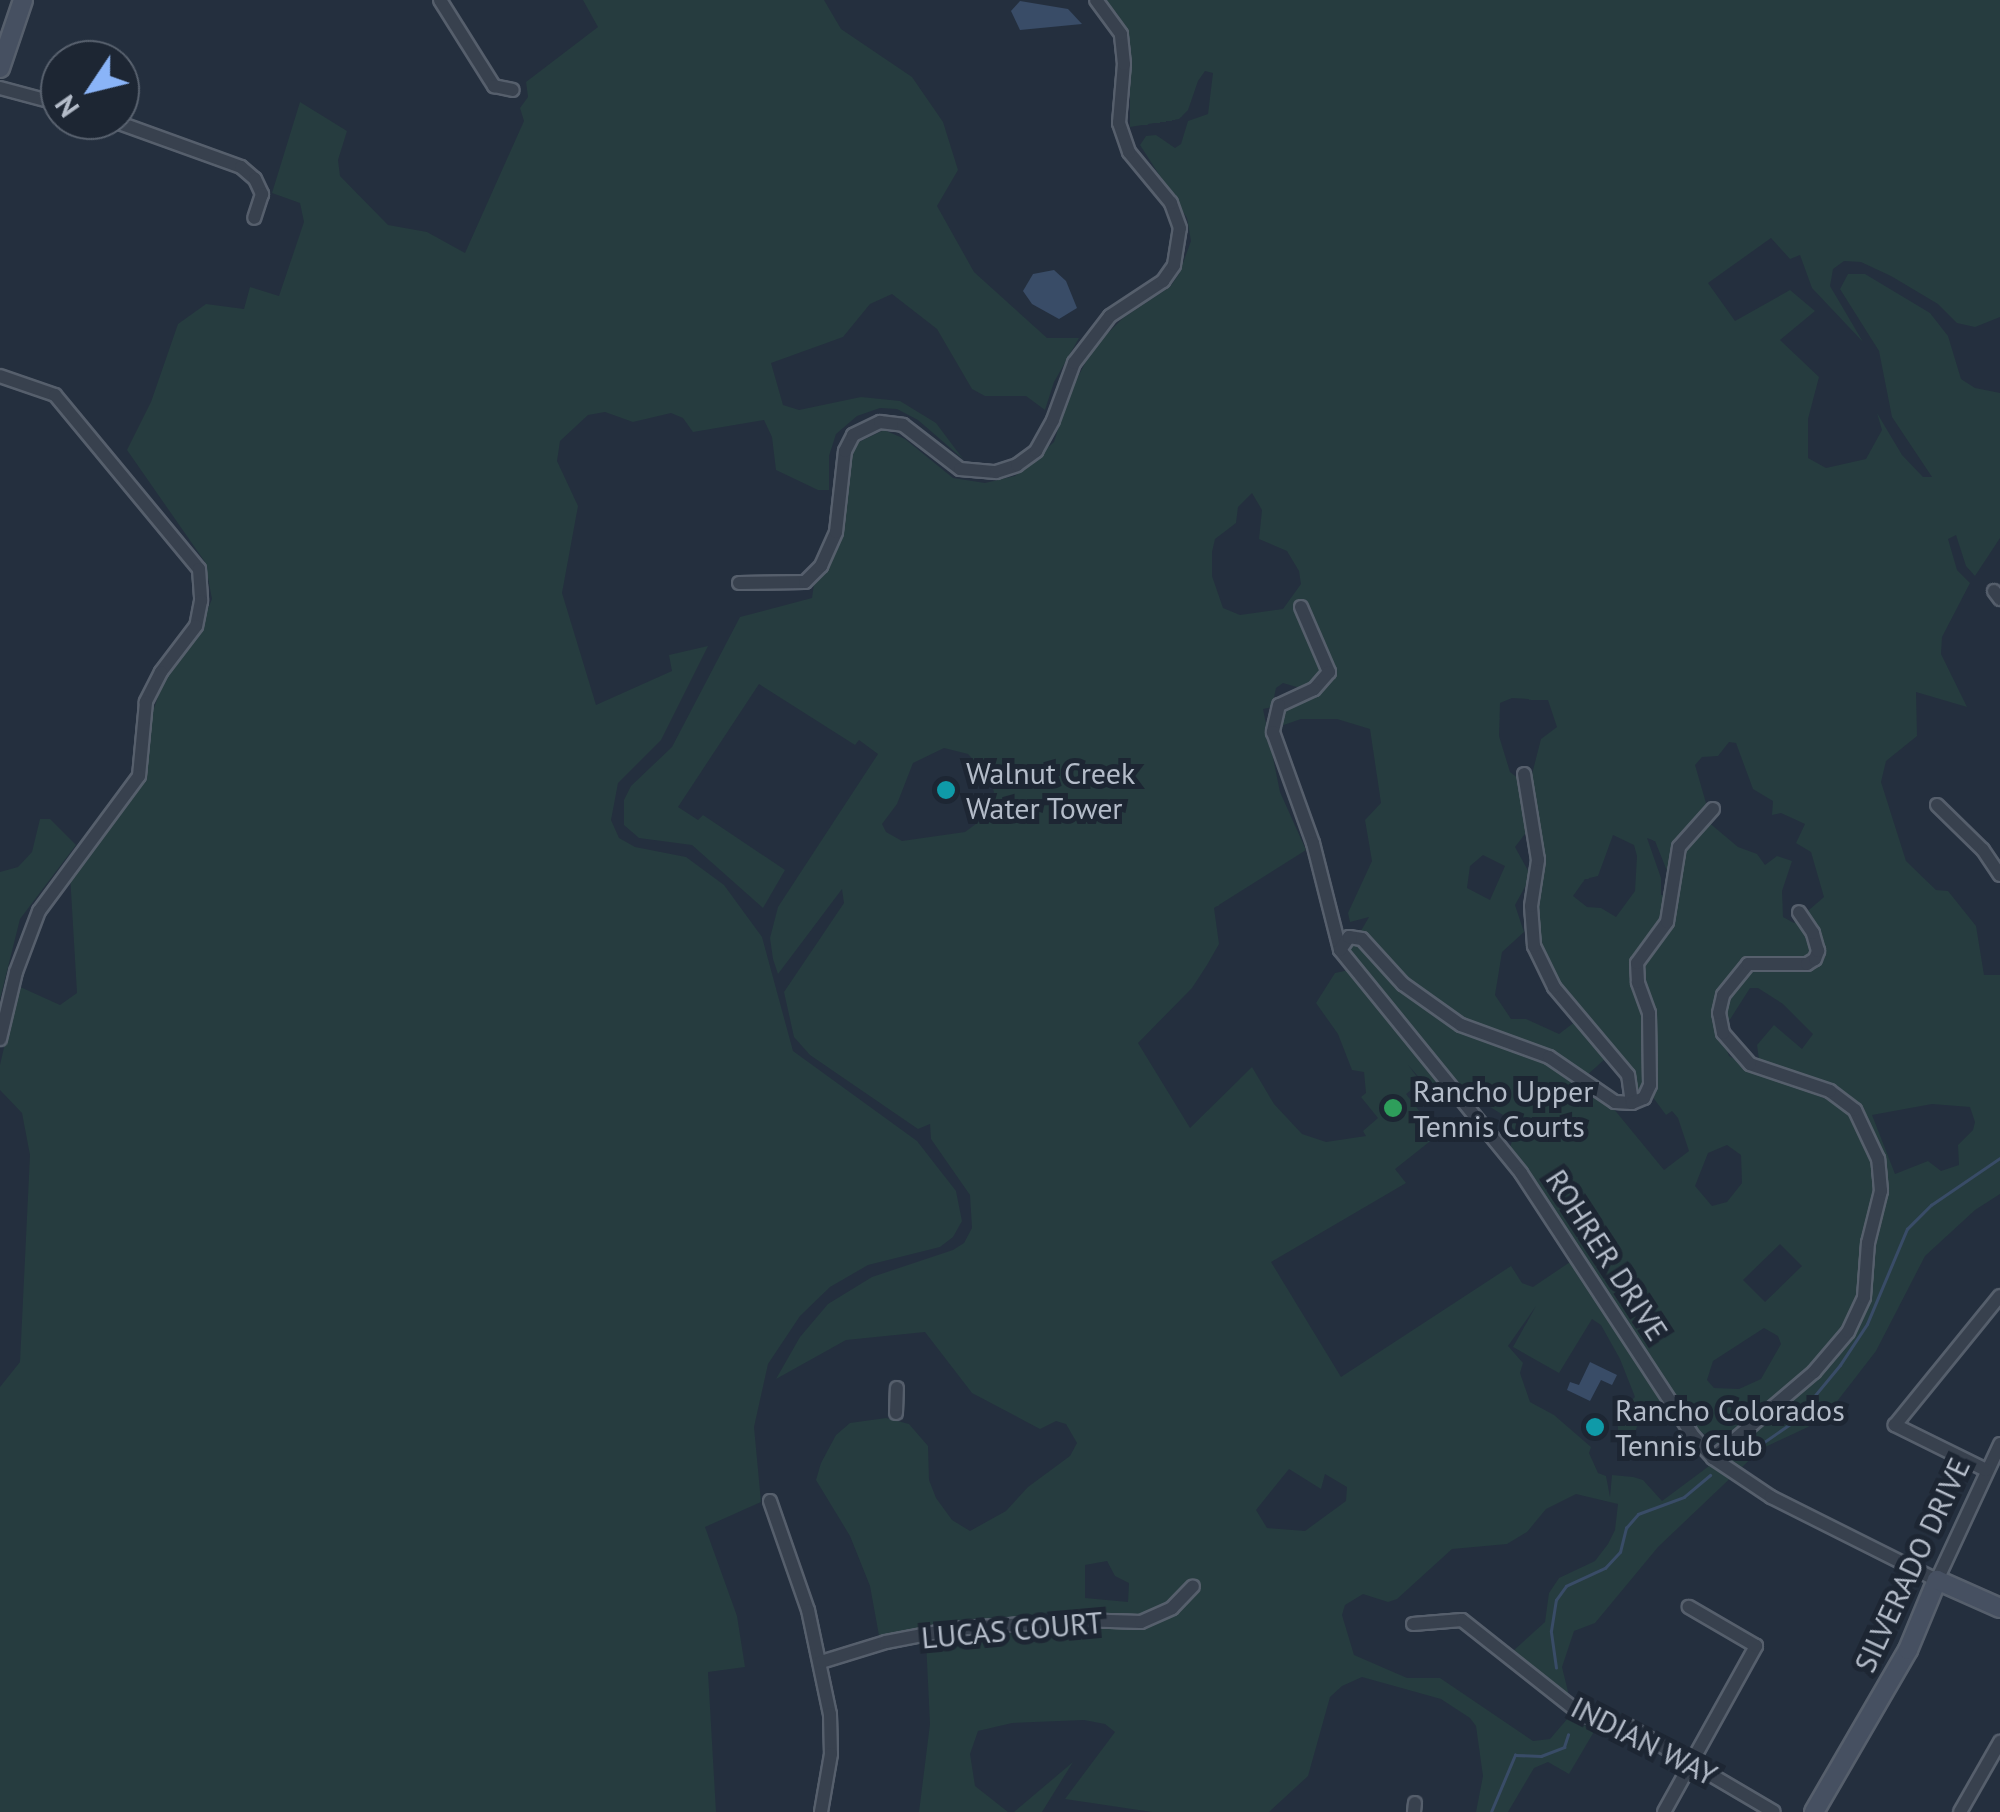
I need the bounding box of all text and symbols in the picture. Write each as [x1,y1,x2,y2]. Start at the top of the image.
north arrow [40,40,140,140]
text: N [46,88,87,124]
place label: Walnut Creek Water Tower [966,755,1135,826]
marker: Walnut Creek Water Tower [935,779,957,801]
place label: Rancho Upper Tennis Courts [1413,1073,1593,1144]
marker: Rancho Upper Tennis Courts [1382,1097,1404,1119]
street label: ROHRER DRIVE [1538,1163,1676,1347]
place label: Rancho Colorados Tennis Club [1615,1392,1845,1462]
marker: Rancho Colorados Tennis Club [1584,1416,1606,1438]
street label: SILVERADO DRIVE [1847,1452,1977,1678]
street label: LUCAS COURT [920,1604,1104,1656]
street label: INDIAN WAY [1565,1689,1723,1793]

